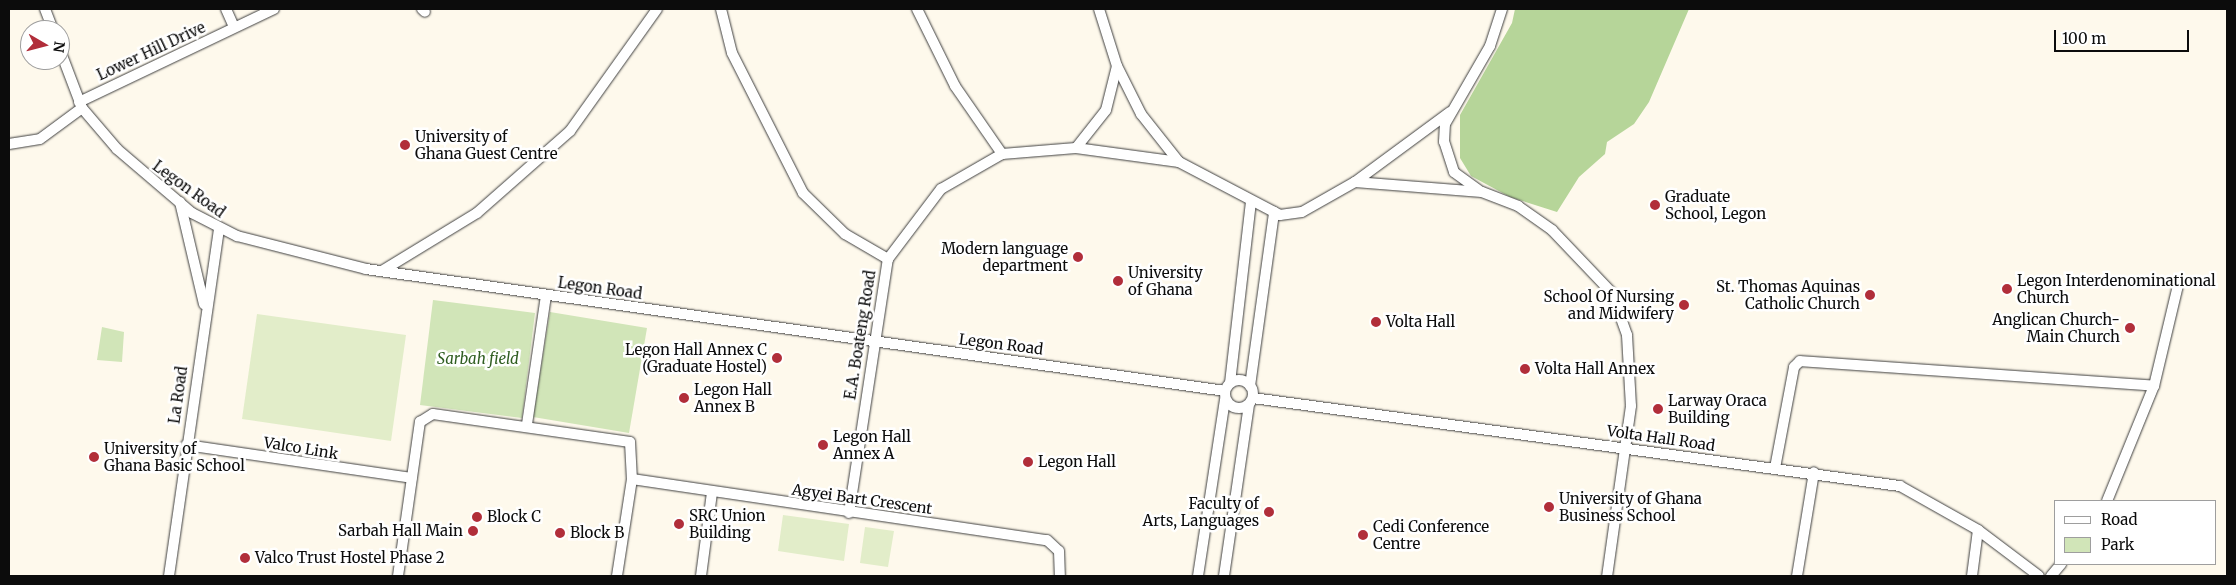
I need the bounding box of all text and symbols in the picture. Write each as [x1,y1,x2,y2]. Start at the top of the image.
street label: Lower Hill Drive [94,18,208,84]
north arrow [20,20,70,70]
scale bar [2056,20,2191,52]
text: 100 m [2062,29,2106,48]
text: N [49,40,69,54]
place label: University of Ghana Guest Centre [415,127,557,162]
marker: University of Ghana Guest Centre [399,139,411,151]
street label: Legon Road [149,157,229,221]
place label: Graduate School, Legon [1665,187,1766,222]
marker: Graduate School, Legon [1649,199,1661,211]
place label: Modern language department [941,239,1068,274]
marker: Modern language department [1072,251,1084,263]
place label: University of Ghana [1128,263,1203,298]
street label: E.A. Boateng Road [841,269,879,401]
place label: Legon Interdenominational Church [2017,271,2216,306]
street label: Legon Road [557,273,643,303]
marker: University of Ghana [1112,275,1124,287]
place label: St. Thomas Aquinas Catholic Church [1716,277,1860,312]
marker: Legon Interdenominational Church [2001,283,2013,295]
place label: School Of Nursing and Midwifery [1543,287,1674,322]
marker: St. Thomas Aquinas Catholic Church [1864,289,1876,301]
marker: School Of Nursing and Midwifery [1678,299,1690,311]
place label: Anglican Church- Main Church [1992,310,2120,345]
place label: Volta Hall [1386,313,1455,331]
marker: Volta Hall [1370,316,1382,328]
marker: Anglican Church- Main Church [2124,322,2136,334]
street label: Legon Road [958,330,1044,358]
place label: Legon Hall Annex C (Graduate Hostel) [625,340,767,375]
park label: Sarbah field [437,350,519,368]
marker: Legon Hall Annex C (Graduate Hostel) [771,352,783,364]
place label: Volta Hall Annex [1535,360,1655,378]
marker: Volta Hall Annex [1519,363,1531,375]
street label: La Road [165,365,191,425]
place label: Legon Hall Annex B [694,380,772,415]
place label: Larway Oraca Building [1668,391,1767,426]
marker: Legon Hall Annex B [678,392,690,404]
marker: Larway Oraca Building [1652,403,1664,415]
street label: Volta Hall Road [1606,421,1716,455]
place label: Legon Hall Annex A [833,427,911,462]
street label: Valco Link [262,433,340,463]
place label: University of Ghana Basic School [104,439,245,474]
marker: Legon Hall Annex A [817,439,829,451]
marker: University of Ghana Basic School [88,451,100,463]
place label: Legon Hall [1038,453,1116,471]
marker: Legon Hall [1022,456,1034,468]
street label: Agyei Bart Crescent [791,480,933,518]
place label: University of Ghana Business School [1559,489,1702,524]
place label: Faculty of Arts, Languages [1143,494,1259,529]
legend [2054,500,2216,565]
marker: University of Ghana Business School [1543,501,1555,513]
place label: SRC Union Building [689,506,766,541]
marker: Faculty of Arts, Languages [1263,506,1275,518]
place label: Block C [487,508,541,526]
text: Road [2101,510,2137,529]
marker: Block C [471,511,483,523]
place label: Cedi Conference Centre [1373,517,1489,552]
marker: SRC Union Building [673,518,685,530]
place label: Sarbah Hall Main [338,522,463,540]
place label: Block B [570,524,624,542]
marker: Sarbah Hall Main [467,525,479,537]
marker: Block B [554,527,566,539]
marker: Cedi Conference Centre [1357,529,1369,541]
text: Park [2101,535,2134,554]
place label: Valco Trust Hostel Phase 2 [255,549,445,567]
marker: Valco Trust Hostel Phase 2 [239,552,251,564]

